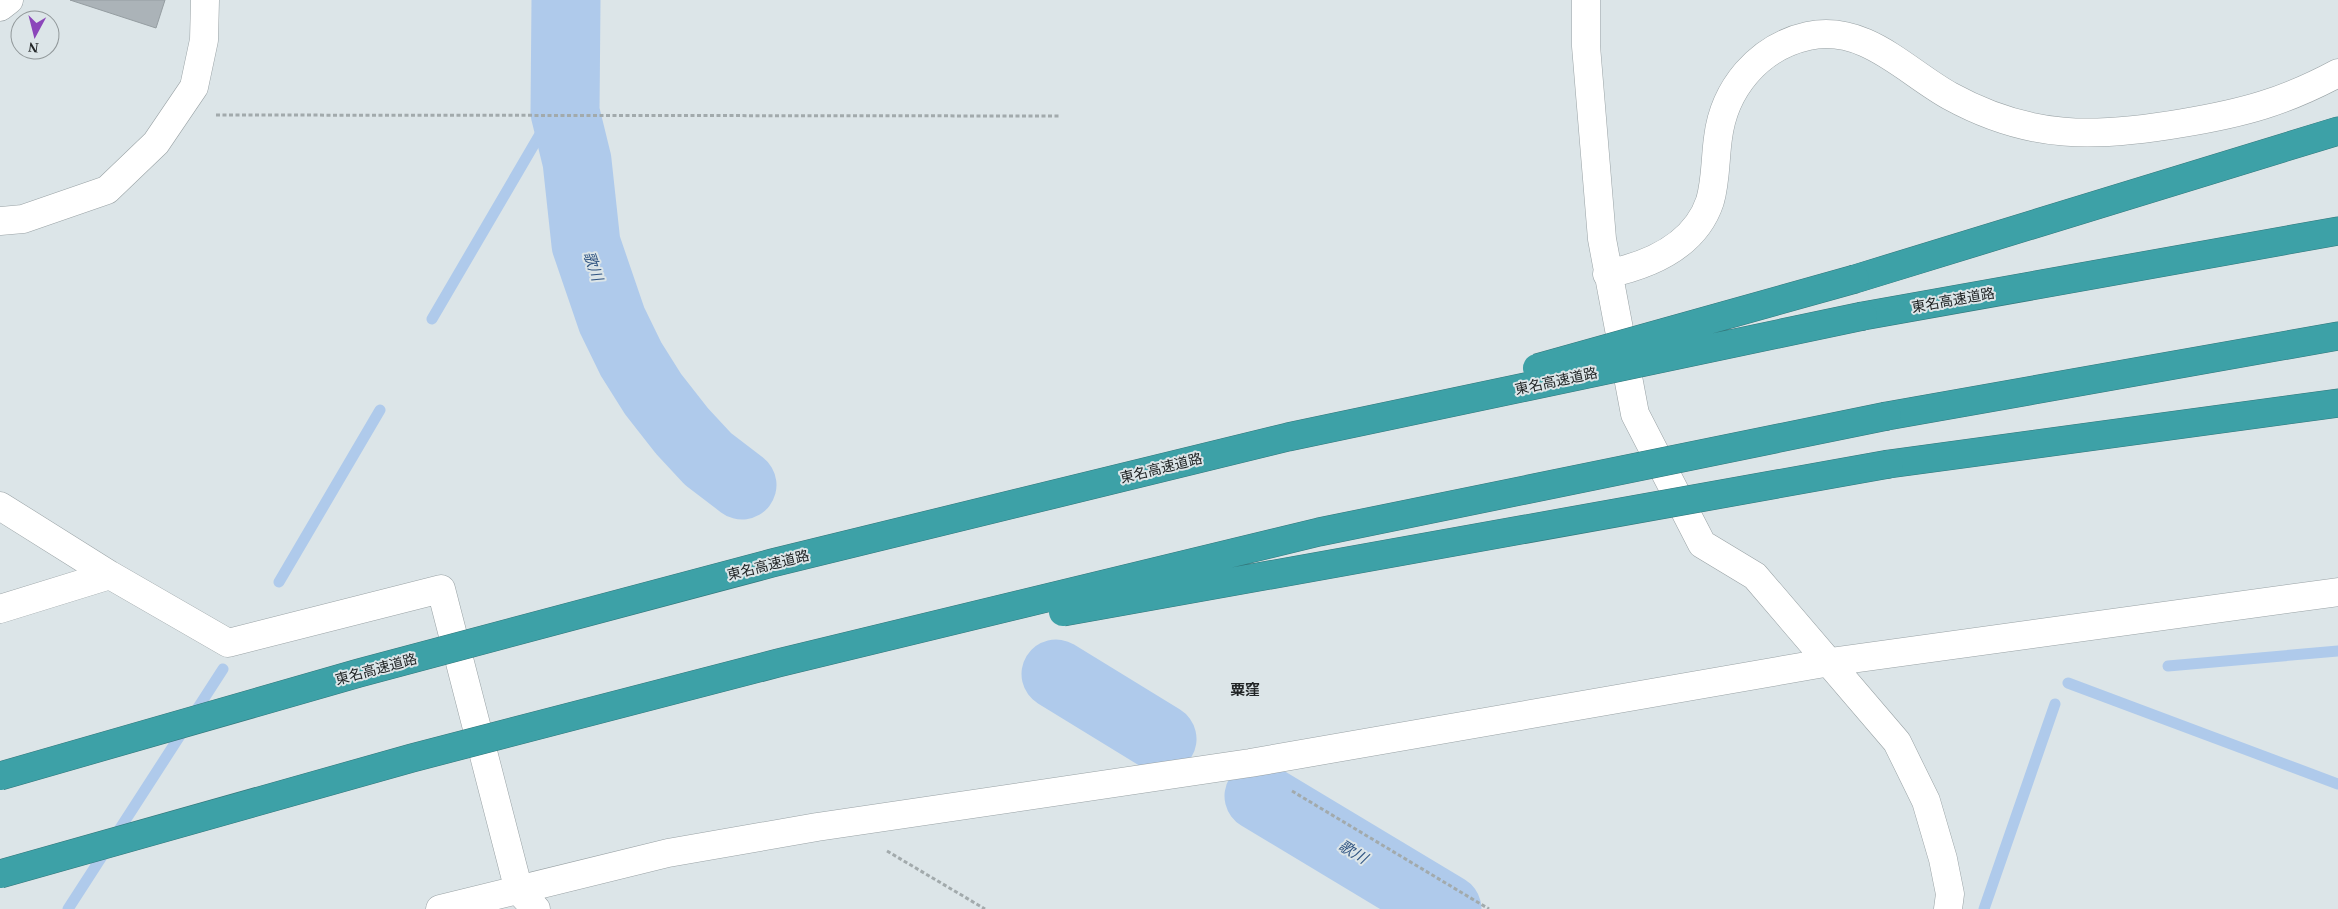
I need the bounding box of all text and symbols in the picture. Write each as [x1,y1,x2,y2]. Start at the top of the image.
north arrow [10,10,60,60]
text: N [28,39,39,55]
water label: 歌川 [581,249,606,285]
street label: 東名高速道路 [1910,286,1996,315]
street label: 東名高速道路 [1513,365,1599,398]
street label: 東名高速道路 [1119,451,1204,486]
street label: 東名高速道路 [726,548,811,583]
street label: 東名高速道路 [334,651,419,688]
district label: 粟窪 [1230,682,1260,698]
water label: 歌川 [1336,837,1372,868]

